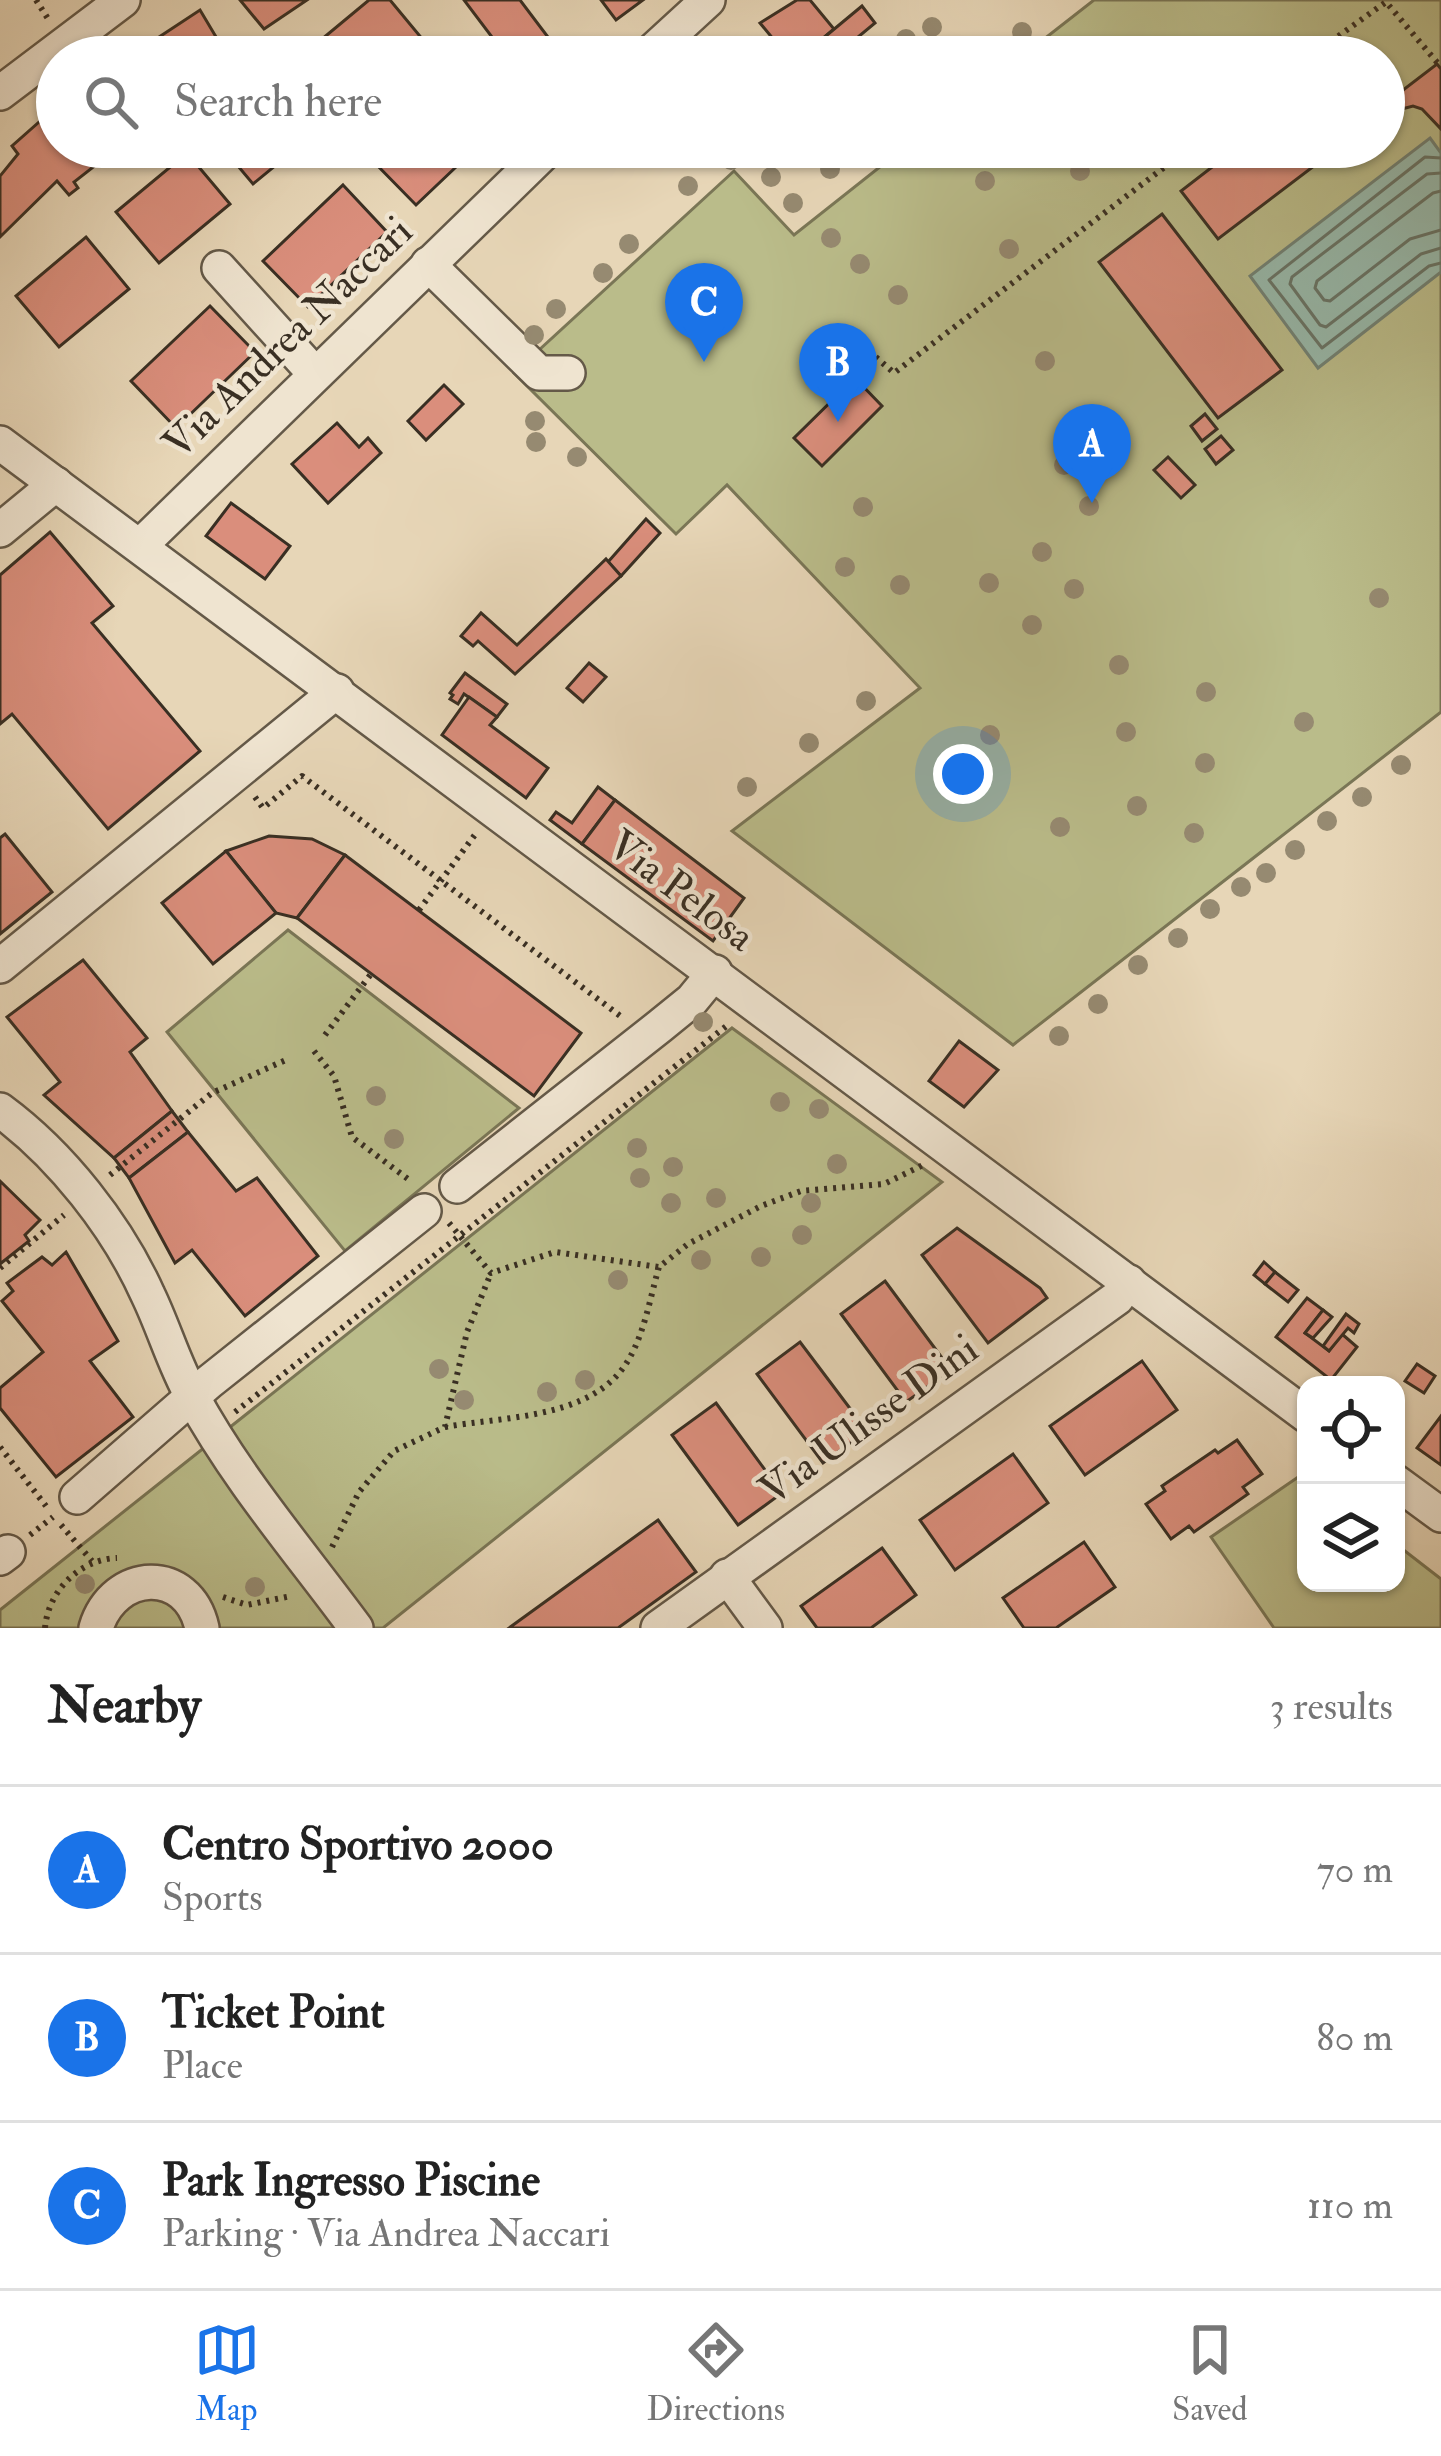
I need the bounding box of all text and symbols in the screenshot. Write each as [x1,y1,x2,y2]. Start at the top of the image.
search box [36,36,1405,168]
icon: search [78,69,144,135]
text: Search here [174,74,382,130]
street label: Via Andrea Naccari [152,206,424,470]
pin: C [665,263,743,362]
pin: B [799,323,877,422]
pin: A [1053,404,1131,503]
your location [933,744,993,804]
street label: Via Pelosa [597,819,765,963]
street label: Via Ulisse Dini [750,1323,988,1517]
map controls [1297,1376,1405,1592]
button: locate [1297,1376,1405,1484]
button: layers [1297,1484,1405,1592]
text: Nearby [48,1674,201,1738]
text: 3 results [1270,1682,1393,1731]
text: Centro Sportivo 2000 [162,1817,554,1873]
text: A [75,1845,99,1894]
text: 70 m [1317,1845,1393,1894]
text: Sports [162,1873,263,1922]
text: Ticket Point [162,1985,385,2041]
text: B [74,2013,100,2062]
text: 80 m [1316,2013,1393,2062]
text: Place [162,2041,243,2090]
text: Park Ingresso Piscine [162,2153,540,2209]
text: C [73,2181,101,2230]
text: 110 m [1307,2181,1393,2230]
text: Parking · Via Andrea Naccari [162,2209,610,2258]
tab: Map [194,2317,260,2430]
tab: Directions [647,2317,785,2430]
tab: Saved [1172,2317,1247,2430]

